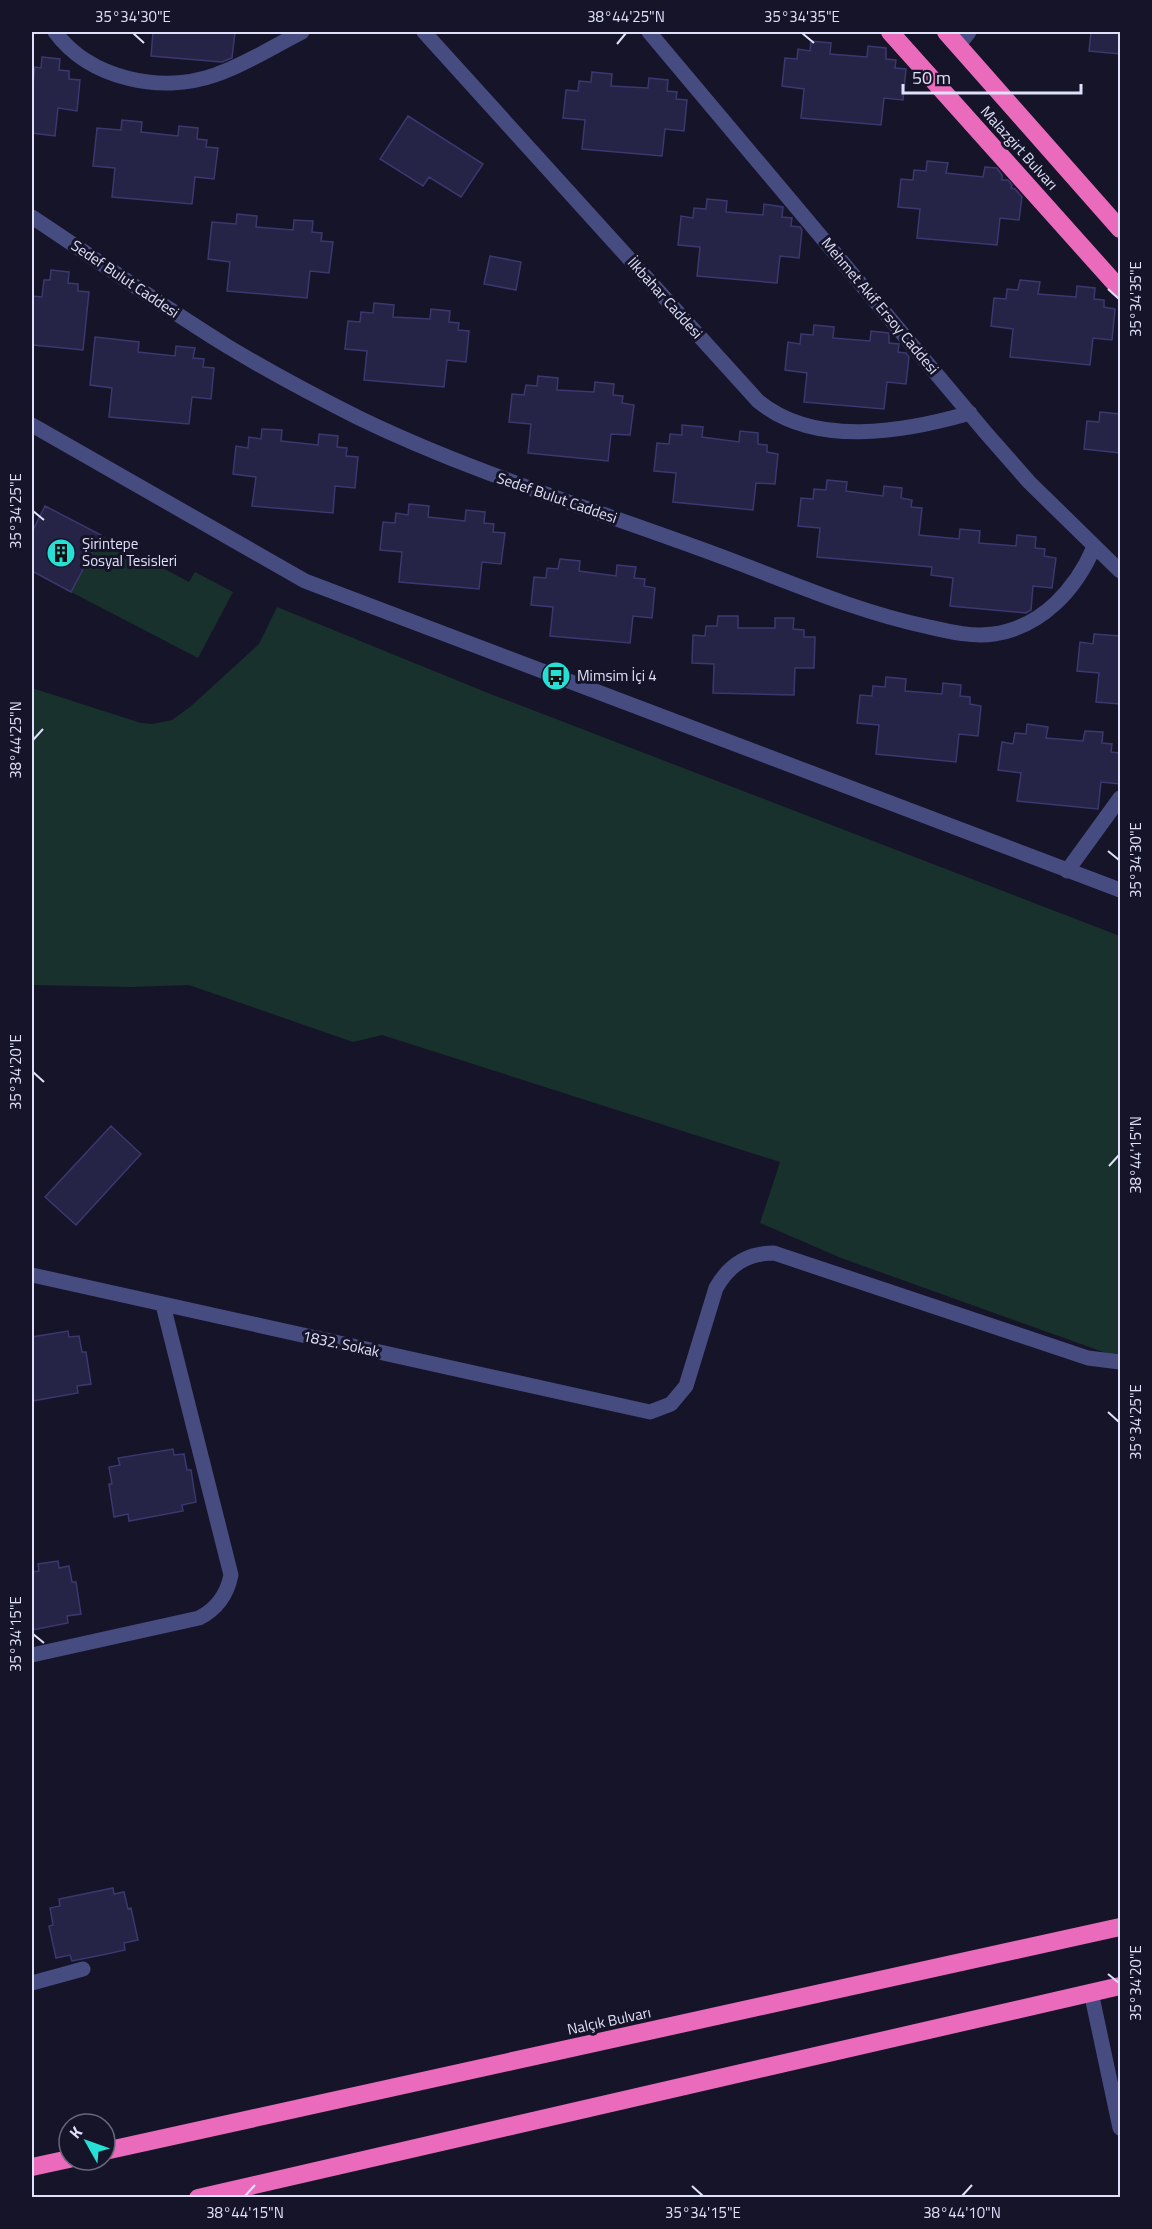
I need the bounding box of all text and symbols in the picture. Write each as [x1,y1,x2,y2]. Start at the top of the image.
text: 35°34'30"E [95,5,171,28]
text: 38°44'25"N [587,5,665,28]
text: 35°34'35"E [764,5,840,28]
scale bar [903,57,1082,95]
text: 50 m [912,64,951,91]
street label: Malazgirt Bulvarı [975,100,1064,195]
street label: Mehmet Akif Ersoy Caddesi [816,232,945,379]
street label: Sedef Bulut Caddesi [67,234,184,323]
street label: İlkbahar Caddesi [622,252,708,344]
text: 35°34'35"E [1124,261,1147,337]
street label: Sedef Bulut Caddesi [494,466,621,529]
text: 35°34'25"E [4,473,27,549]
place label: Şirintepe Sosyal Tesisleri [82,532,177,572]
building icon: Şirintepe Sosyal Tesisleri [45,537,77,569]
bus stop icon: Mimsim İçi 4 [540,660,572,692]
place label: Mimsim İçi 4 [577,664,657,687]
text: 38°44'25"N [4,701,27,779]
text: 35°34'30"E [1124,822,1147,898]
text: 35°34'20"E [4,1034,27,1110]
text: 38°44'15"N [1124,1116,1147,1194]
street label: 1832. Sokak [301,1324,382,1363]
text: 35°34'25"E [1124,1384,1147,1460]
text: 35°34'15"E [4,1596,27,1672]
text: 35°34'20"E [1124,1945,1147,2021]
street label: Nalçık Bulvarı [565,2000,653,2041]
north arrow [57,2112,117,2172]
text: K [63,2121,88,2144]
text: 38°44'15"N [206,2201,284,2224]
text: 35°34'15"E [665,2201,741,2224]
text: 38°44'10"N [923,2201,1001,2224]

